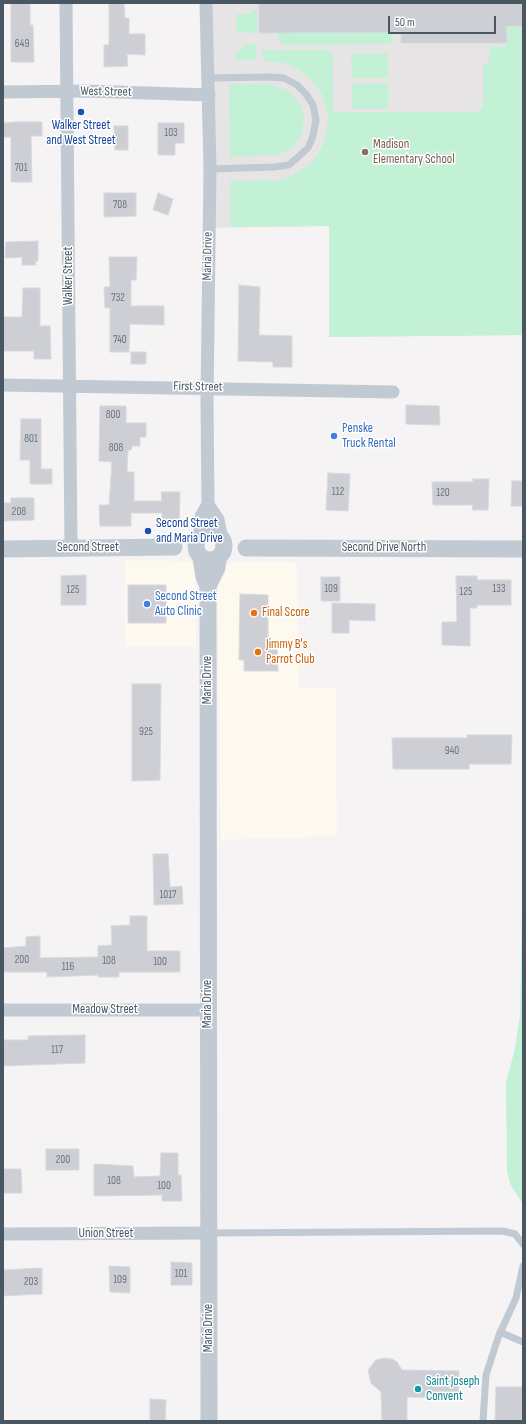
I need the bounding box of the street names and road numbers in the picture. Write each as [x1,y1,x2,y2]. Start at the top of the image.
street label: West Street [80,84,132,100]
street label: Maria Drive [200,232,216,280]
street label: Walker Street [61,247,77,305]
street label: First Street [173,379,223,395]
street label: Second Street [57,540,119,556]
street label: Second Drive North [342,540,426,556]
street label: Maria Drive [200,656,216,704]
street label: Maria Drive [200,980,216,1028]
street label: Meadow Street [72,1002,138,1018]
street label: Union Street [79,1226,133,1242]
street label: Maria Drive [201,1304,217,1352]

